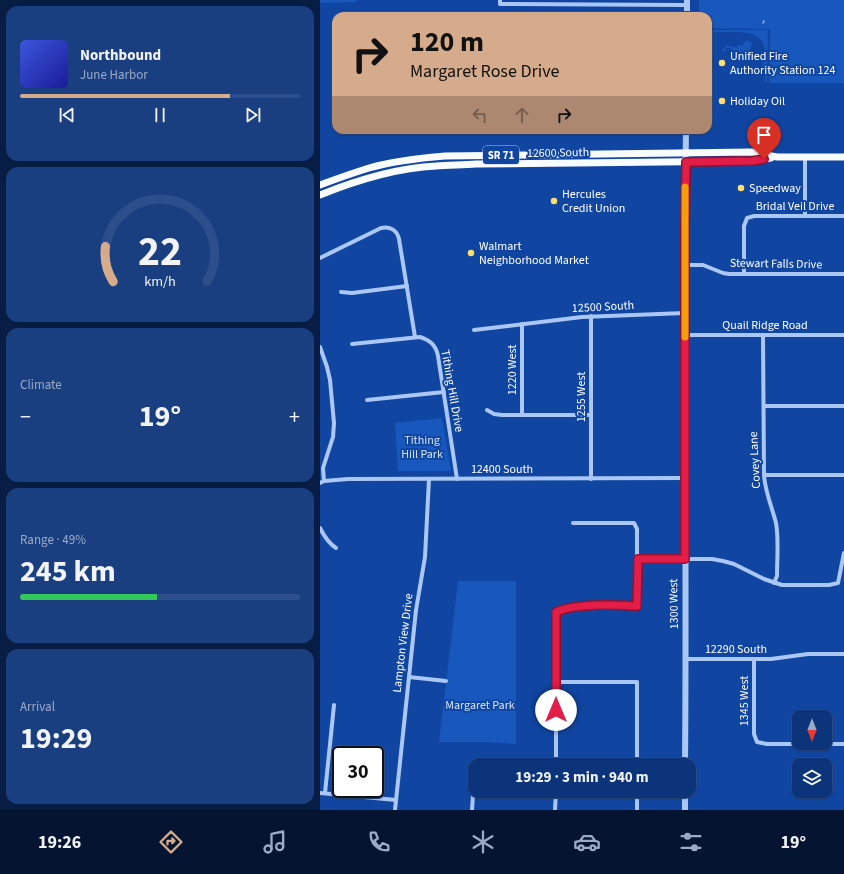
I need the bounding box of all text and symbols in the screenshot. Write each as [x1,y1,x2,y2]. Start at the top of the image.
text: 120 m [410,22,484,62]
icon: right [344,28,396,80]
text: Northbound [80,45,161,66]
place label: Unified Fire Authority Station 124 [730,48,835,79]
marker: Unified Fire Authority Station 124 [717,58,727,68]
text: Margaret Rose Drive [410,59,559,84]
text: June Harbor [80,66,148,84]
place label: Holiday Oil [730,93,785,110]
marker: Holiday Oil [717,96,727,106]
icon: previous [56,104,78,126]
icon: pause [149,104,171,126]
icon: next [242,104,264,126]
icon: left [469,104,491,126]
icon: ahead [511,104,533,126]
icon: right [553,104,575,126]
pin [747,118,781,159]
icon: arrive [753,124,775,146]
street label: 12600 South [527,144,589,162]
road number: SR 71 [483,146,519,164]
place label: Speedway [749,180,801,197]
marker: Speedway [736,183,746,193]
place label: Hercules Credit Union [562,186,625,217]
marker: Hercules Credit Union [549,196,559,206]
street label: Bridal Veil Drive [756,198,834,215]
text: 22 [138,222,182,282]
place label: Walmart Neighborhood Market [479,238,589,269]
marker: Walmart Neighborhood Market [466,248,476,258]
street label: Stewart Falls Drive [730,255,822,273]
text: km/h [144,271,176,292]
street label: 12500 South [571,297,635,317]
street label: Quail Ridge Road [722,317,808,334]
street label: 1220 West [504,345,521,395]
street label: Tithing Hill Drive [436,349,468,434]
street label: 1255 West [573,372,590,422]
text: Climate [20,376,62,394]
text: 19° [139,395,181,438]
text: − [20,401,31,433]
text: + [289,401,300,433]
street label: Covey Lane [745,431,765,489]
park label: Tithing Hill Park [401,432,443,463]
street label: 12400 South [471,461,533,478]
text: Range · 49% [20,531,86,549]
text: 245 km [20,550,116,593]
street label: 1300 West [665,579,683,629]
street label: Lampton View Drive [388,592,418,694]
street label: 12290 South [705,641,767,658]
street label: 1345 West [736,676,753,726]
position arrow [535,689,577,731]
park label: Margaret Park [445,697,515,714]
text: Arrival [20,698,55,716]
north arrow [792,710,832,750]
map controls [792,710,832,798]
text: 19:29 [20,717,92,760]
speed limit sign: 30 [332,746,384,798]
button: layers [792,758,832,798]
text: 19:29 · 3 min · 940 m [515,767,649,788]
icon: directions [157,828,185,856]
icon: music [261,828,289,856]
icon: phone [365,828,393,856]
icon: climate [469,828,497,856]
icon: car [573,828,601,856]
icon: filters [677,828,705,856]
text: 19:26 [38,830,81,855]
text: 19° [780,830,806,855]

